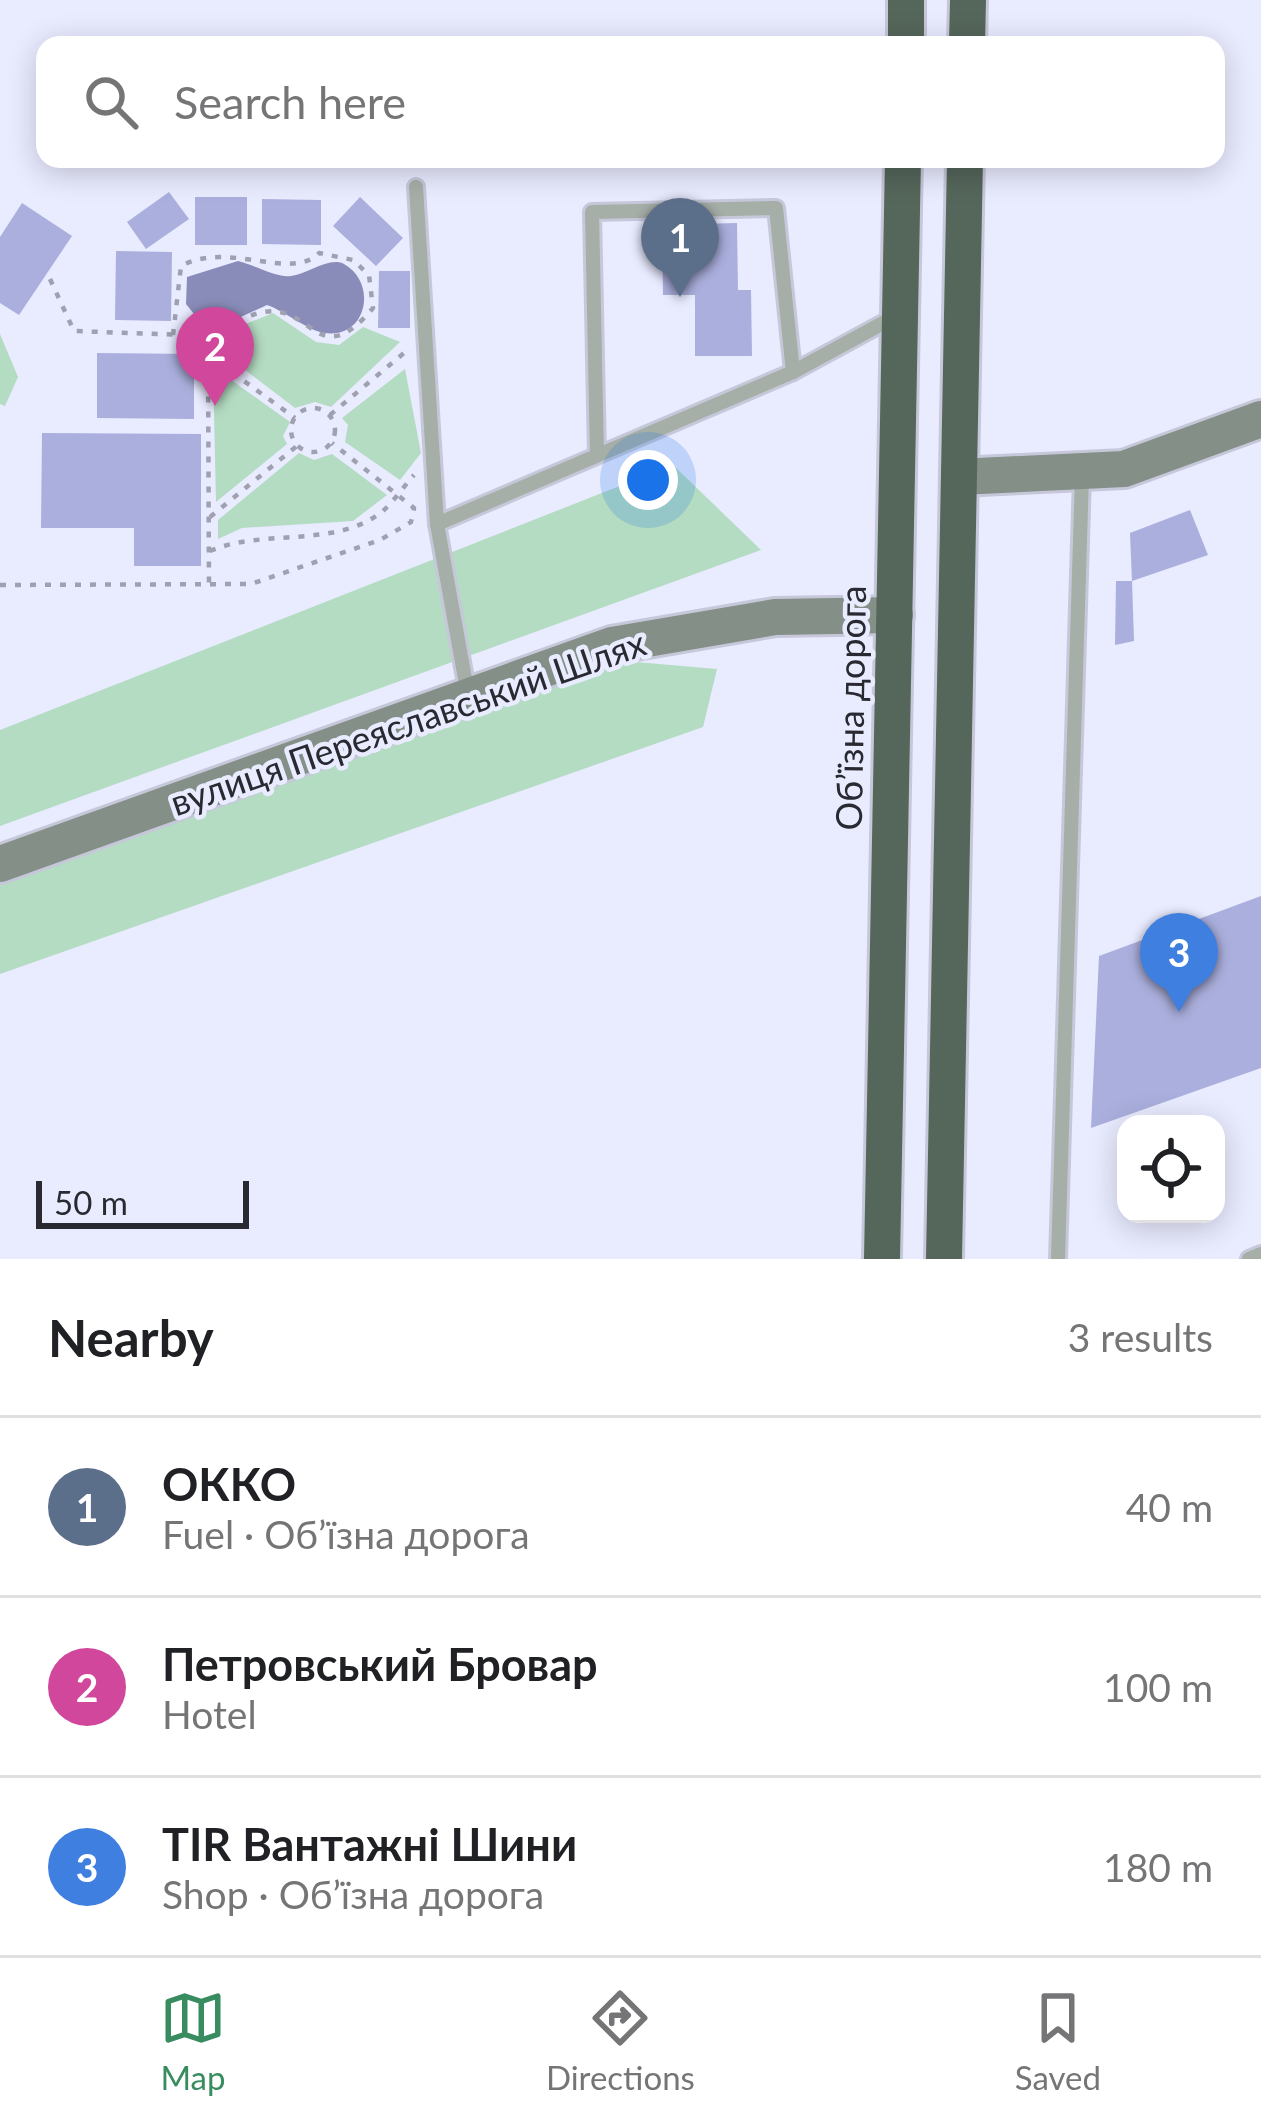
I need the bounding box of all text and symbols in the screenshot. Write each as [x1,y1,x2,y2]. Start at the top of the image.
search box [36,36,1225,168]
icon: search [78,69,144,135]
text: Search here [174,75,406,129]
pin: 1 [641,198,719,297]
pin: 2 [176,307,254,406]
your location [618,450,678,510]
street label: Обʼїзна дорога [826,585,874,831]
street label: вулиця Переяславський Шлях [164,620,651,824]
pin: 3 [1140,913,1218,1012]
map controls [1117,1115,1225,1223]
button: locate [1117,1115,1225,1223]
scale bar [36,1175,249,1228]
text: 50 m [54,1182,128,1222]
text: Nearby [48,1307,214,1368]
text: 3 results [1068,1314,1213,1360]
text: ОККО [162,1457,296,1511]
text: 1 [76,1484,98,1530]
text: 40 m [1126,1484,1213,1530]
text: Fuel · Обʼїзна дорога [162,1511,530,1557]
text: Петровський Бровар [162,1637,598,1691]
text: 2 [76,1664,98,1710]
text: 100 m [1103,1664,1213,1710]
text: Hotel [162,1691,257,1737]
text: TIR Вантажні Шини [162,1817,577,1871]
text: 3 [76,1844,98,1890]
text: 180 m [1103,1844,1213,1890]
text: Shop · Обʼїзна дорога [162,1871,544,1917]
tab: Map [160,1985,226,2097]
tab: Directions [546,1985,695,2097]
tab: Saved [1015,1985,1101,2097]

